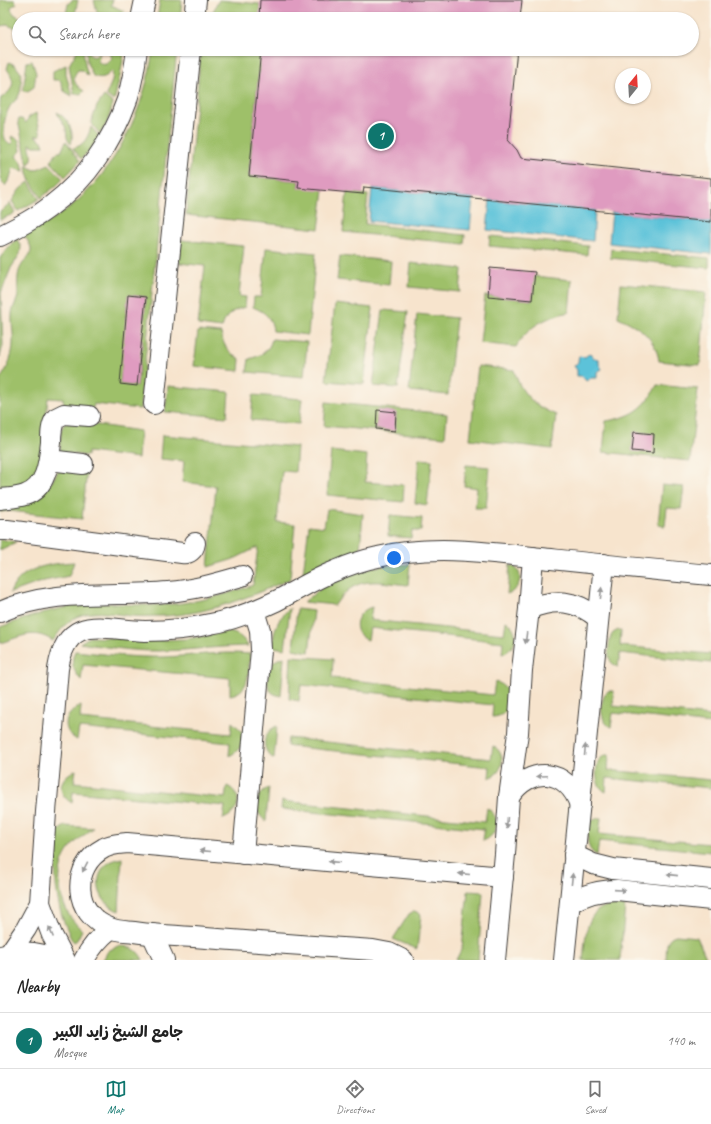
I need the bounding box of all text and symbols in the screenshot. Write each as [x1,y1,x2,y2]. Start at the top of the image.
search box [12,12,699,56]
icon: search [26,23,48,45]
text: Search here [58,25,119,44]
north arrow [615,68,651,104]
pin: 1 [368,121,394,151]
your location [384,548,404,568]
one-way arrow [597,587,604,599]
one-way arrow [522,631,529,644]
one-way arrow [581,744,588,756]
one-way arrow [536,772,548,779]
one-way arrow [504,817,511,829]
one-way arrow [199,847,211,854]
one-way arrow [328,859,340,866]
one-way arrow [82,862,88,873]
one-way arrow [458,870,470,877]
one-way arrow [666,872,678,879]
one-way arrow [569,873,575,885]
one-way arrow [614,887,626,894]
one-way arrow [48,926,54,937]
text: Nearby [16,976,59,997]
text: جامع الشيخ زايد الكبير [54,1023,183,1042]
text: 1 [26,1033,32,1049]
text: 140 m [667,1033,695,1049]
text: Mosque [54,1045,86,1061]
tab: Map [105,1078,127,1116]
tab: Directions [336,1078,375,1116]
tab: Saved [584,1078,606,1116]

